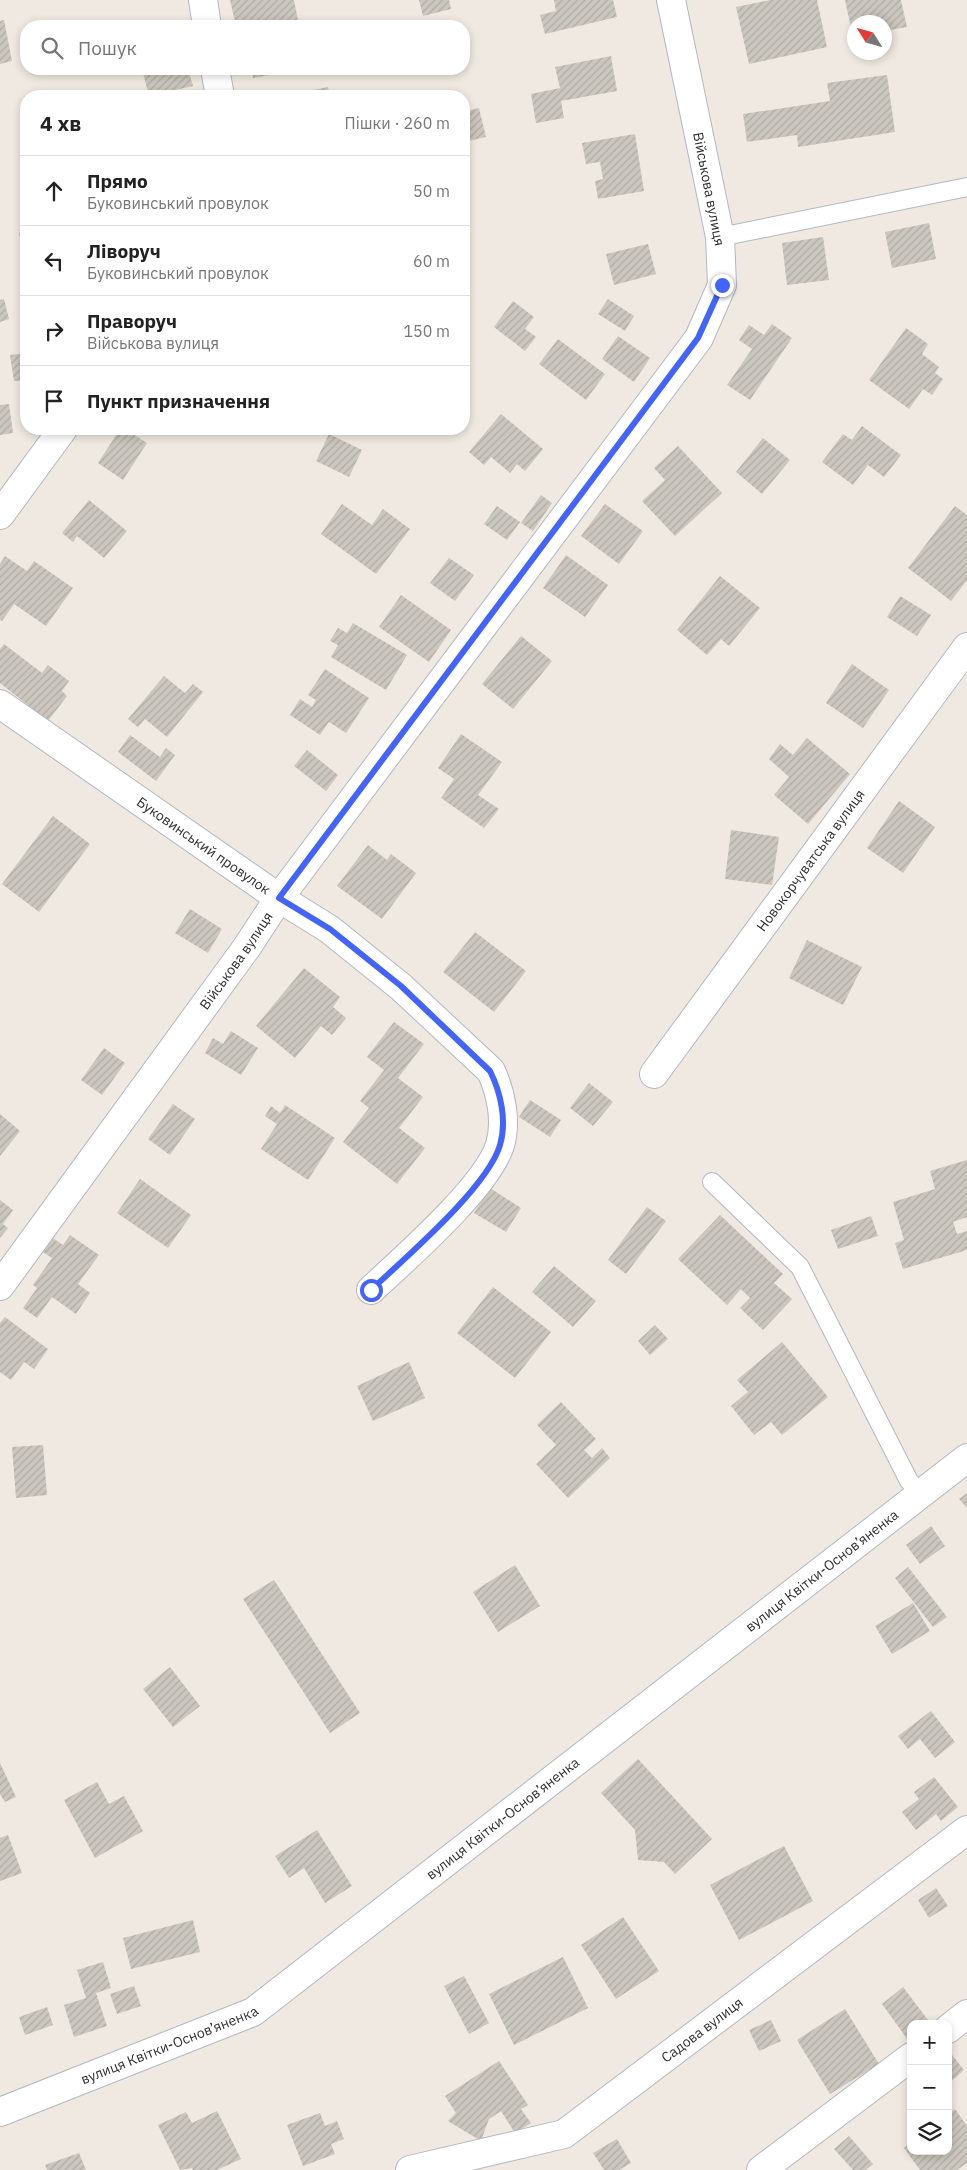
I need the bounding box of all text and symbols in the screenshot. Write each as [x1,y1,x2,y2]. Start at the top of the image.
north arrow [847,15,892,60]
search box [20,20,470,75]
icon: search [38,34,66,62]
text: Пошук [78,36,137,60]
text: 4 хв [40,109,81,137]
text: Пішки · 260 m [345,113,450,133]
street label: Військова вулиця [689,131,729,247]
text: Прямо [87,169,148,193]
icon: ahead [40,177,68,205]
text: 50 m [413,181,450,201]
text: Буковинський провулок [87,193,269,213]
text: Ліворуч [87,239,161,263]
icon: left [40,247,68,275]
text: 60 m [413,251,450,271]
text: Буковинський провулок [87,263,269,283]
route end [711,274,734,297]
text: Праворуч [87,309,177,333]
icon: right [40,317,68,345]
text: 150 m [403,321,450,341]
text: Військова вулиця [87,333,219,353]
icon: arrive [40,387,68,415]
text: Пункт призначення [87,389,270,413]
street label: Новокорчуватська вулиця [753,786,869,935]
street label: Буковинський провулок [133,793,274,899]
street label: Військова вулиця [195,908,277,1013]
route start [360,1279,383,1302]
street label: вулиця Квітки-Основ’яненка [742,1505,902,1636]
street label: вулиця Квітки-Основ’яненка [422,1753,583,1883]
street label: Садова вулиця [658,1993,746,2067]
street label: вулиця Квітки-Основ’яненка [78,2002,262,2088]
map controls [907,2020,952,2155]
button: + [907,2020,952,2065]
button: − [907,2065,952,2110]
button: layers [907,2110,952,2155]

